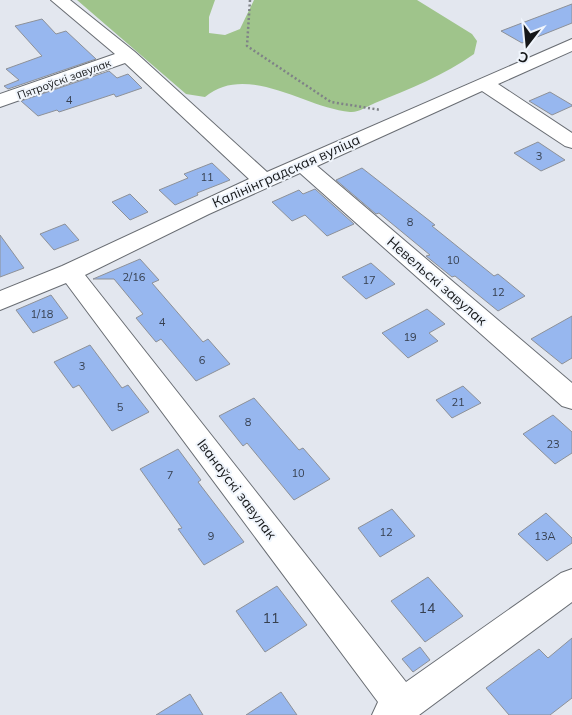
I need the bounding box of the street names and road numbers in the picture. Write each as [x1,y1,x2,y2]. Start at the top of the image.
street label: Пятроўскі завулак [15,56,113,102]
street label: Калінінградская вуліца [209,130,363,212]
street label: Невельскі завулак [383,233,491,330]
street label: Іванаўскі завулак [193,435,281,543]

